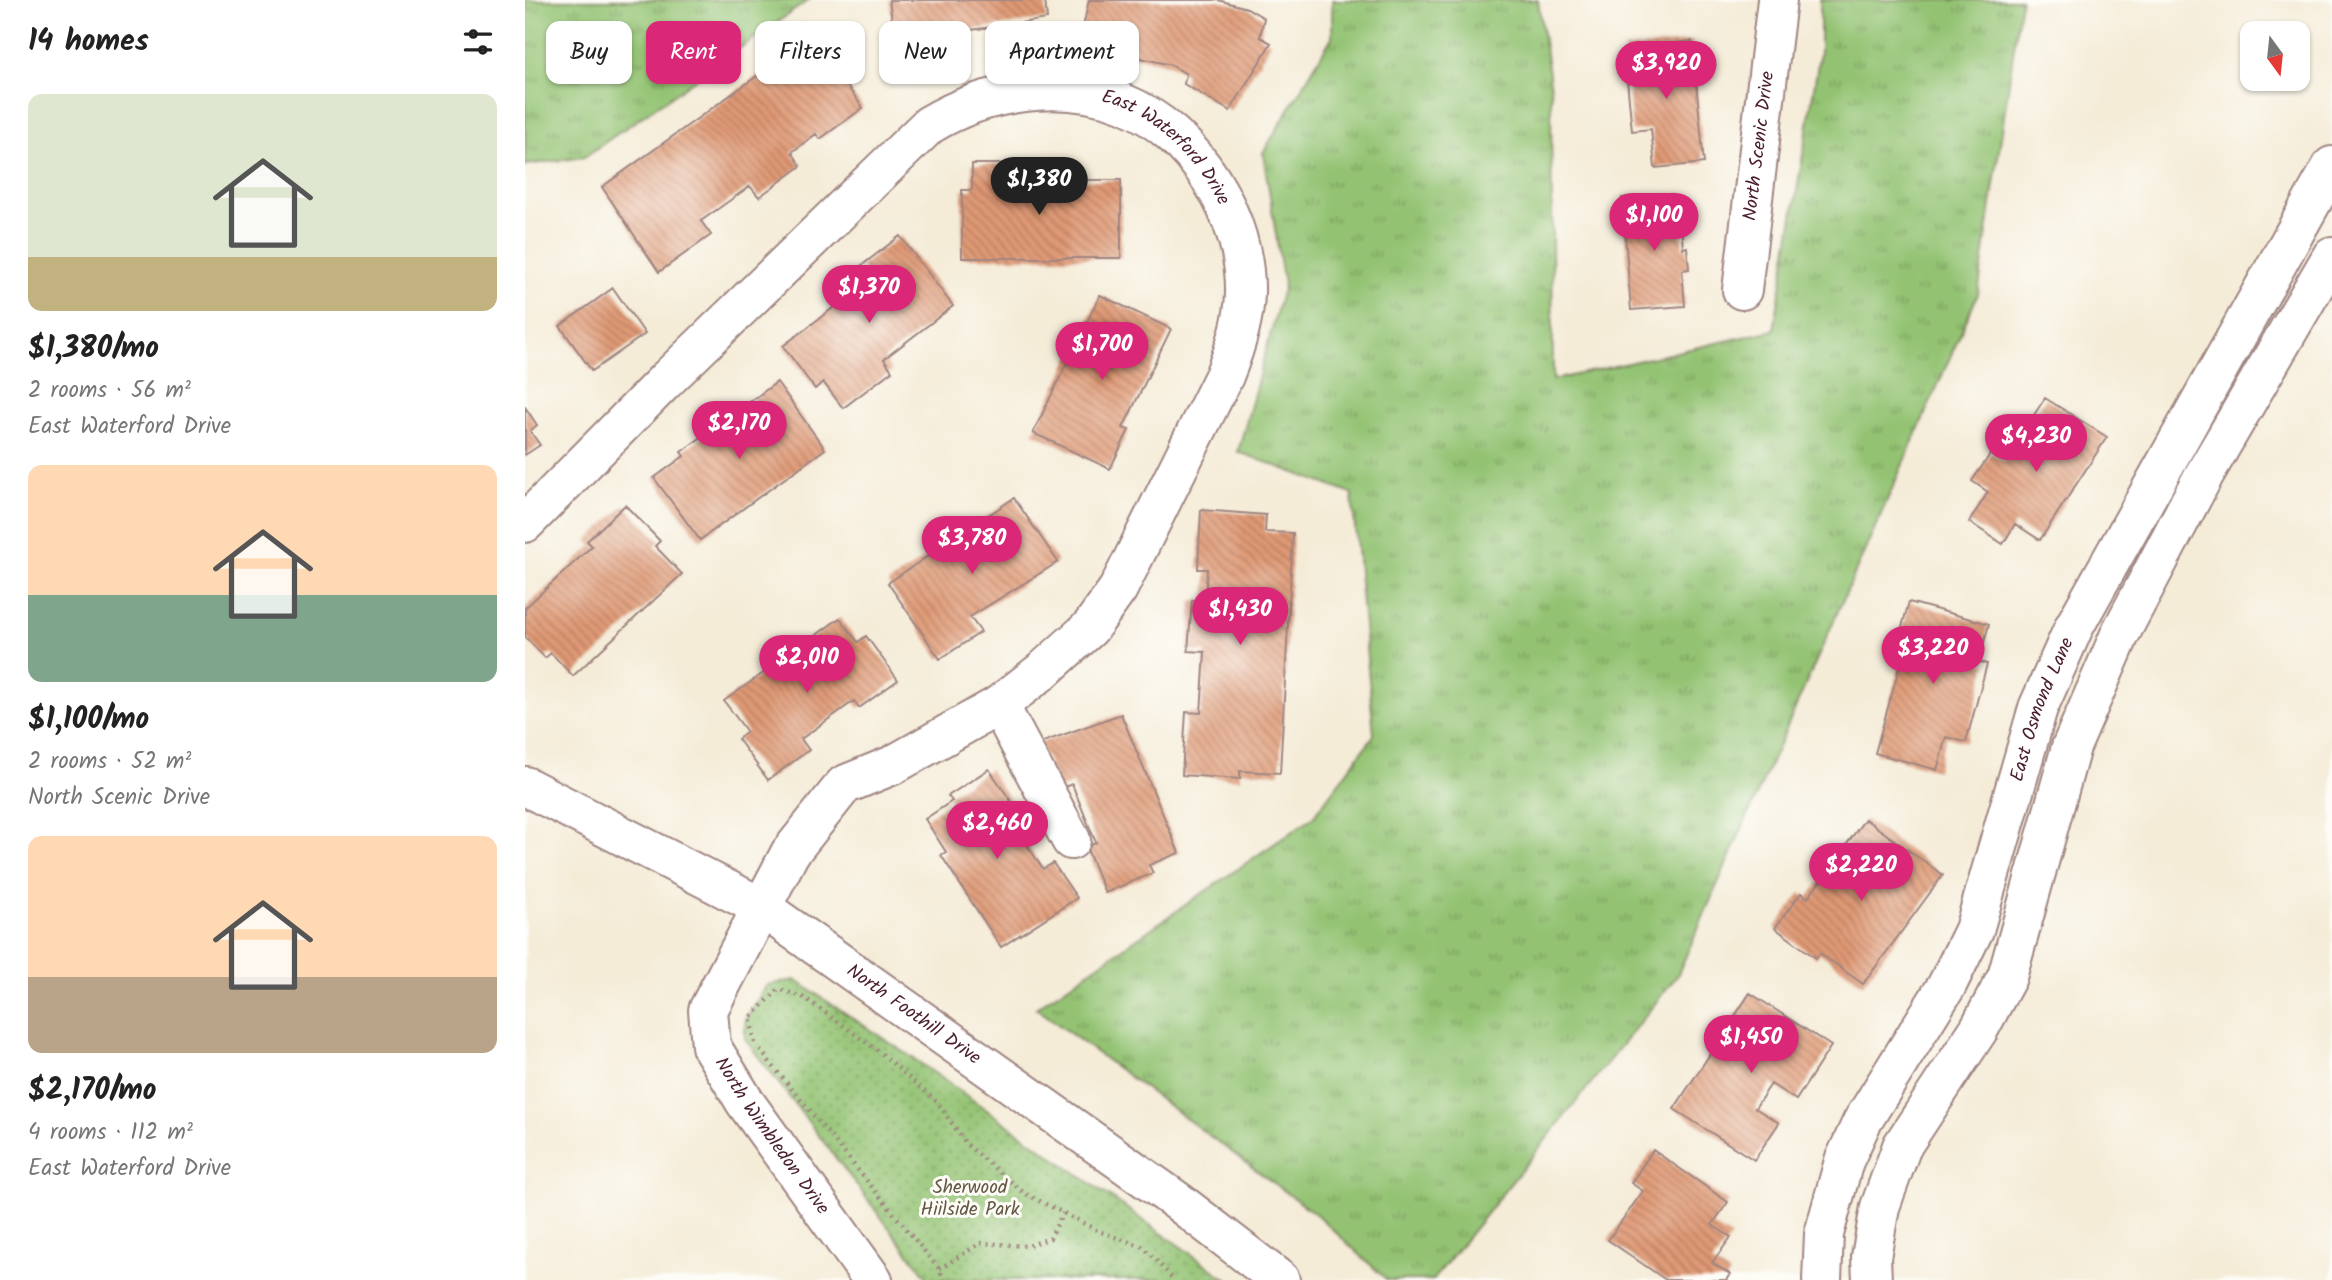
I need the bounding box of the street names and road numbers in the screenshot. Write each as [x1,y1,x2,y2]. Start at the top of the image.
street label: North Scenic Drive [1735,69,1783,223]
street label: East Waterford Drive [1098,82,1238,211]
street label: East Osmond Lane [2002,632,2083,785]
street label: North Foothill Drive [840,957,987,1073]
street label: North Wimbledon Drive [706,1051,837,1222]

